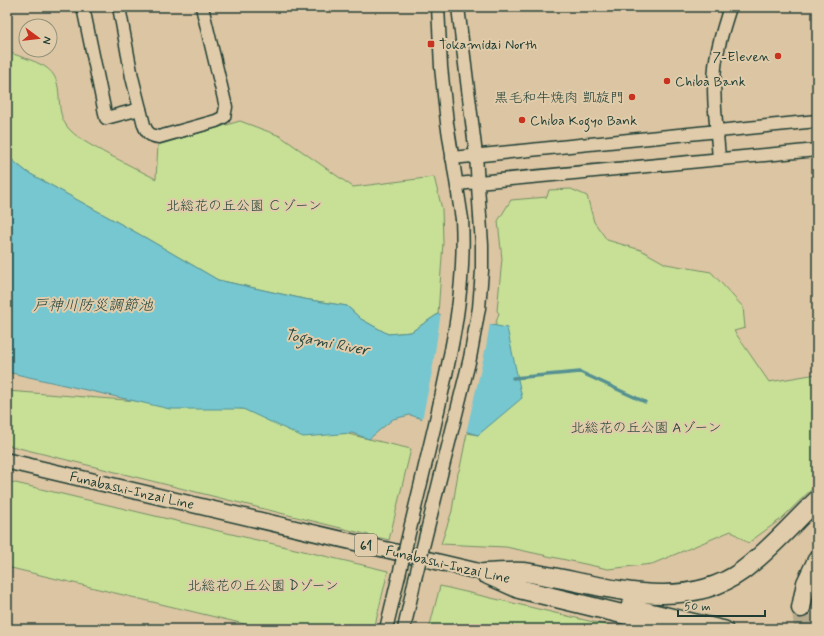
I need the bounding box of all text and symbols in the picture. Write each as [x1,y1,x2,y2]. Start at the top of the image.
north arrow [18,18,58,58]
text: N [39,35,54,46]
place label: Tokamidai North [439,36,537,54]
marker: Tokamidai North [426,39,436,49]
place label: 7-Eleven [712,48,770,66]
marker: 7-Eleven [773,51,783,61]
place label: Chiba Bank [675,73,746,91]
marker: Chiba Bank [662,76,672,86]
place label: 黒毛和牛焼肉 凱旋門 [494,89,624,107]
marker: 黒毛和牛焼肉 凱旋門 [627,92,637,102]
place label: Chiba Kogyo Bank [530,112,637,132]
marker: Chiba Kogyo Bank [517,115,527,125]
park label: 北総花の丘公園 Ｃゾーン [166,197,322,215]
water label: 戸神川防災調節池 [33,296,154,316]
water label: Togami River [283,325,372,363]
park label: 北総花の丘公園 Aゾーン [571,419,721,437]
street label: Funabashi-Inzai Line [68,468,196,514]
road number: 61 [355,534,377,556]
street label: Funabashi-Inzai Line [384,542,512,588]
park label: 北総花の丘公園 Dゾーン [187,577,339,595]
scale bar [678,592,765,618]
text: 50 m [684,599,711,615]

